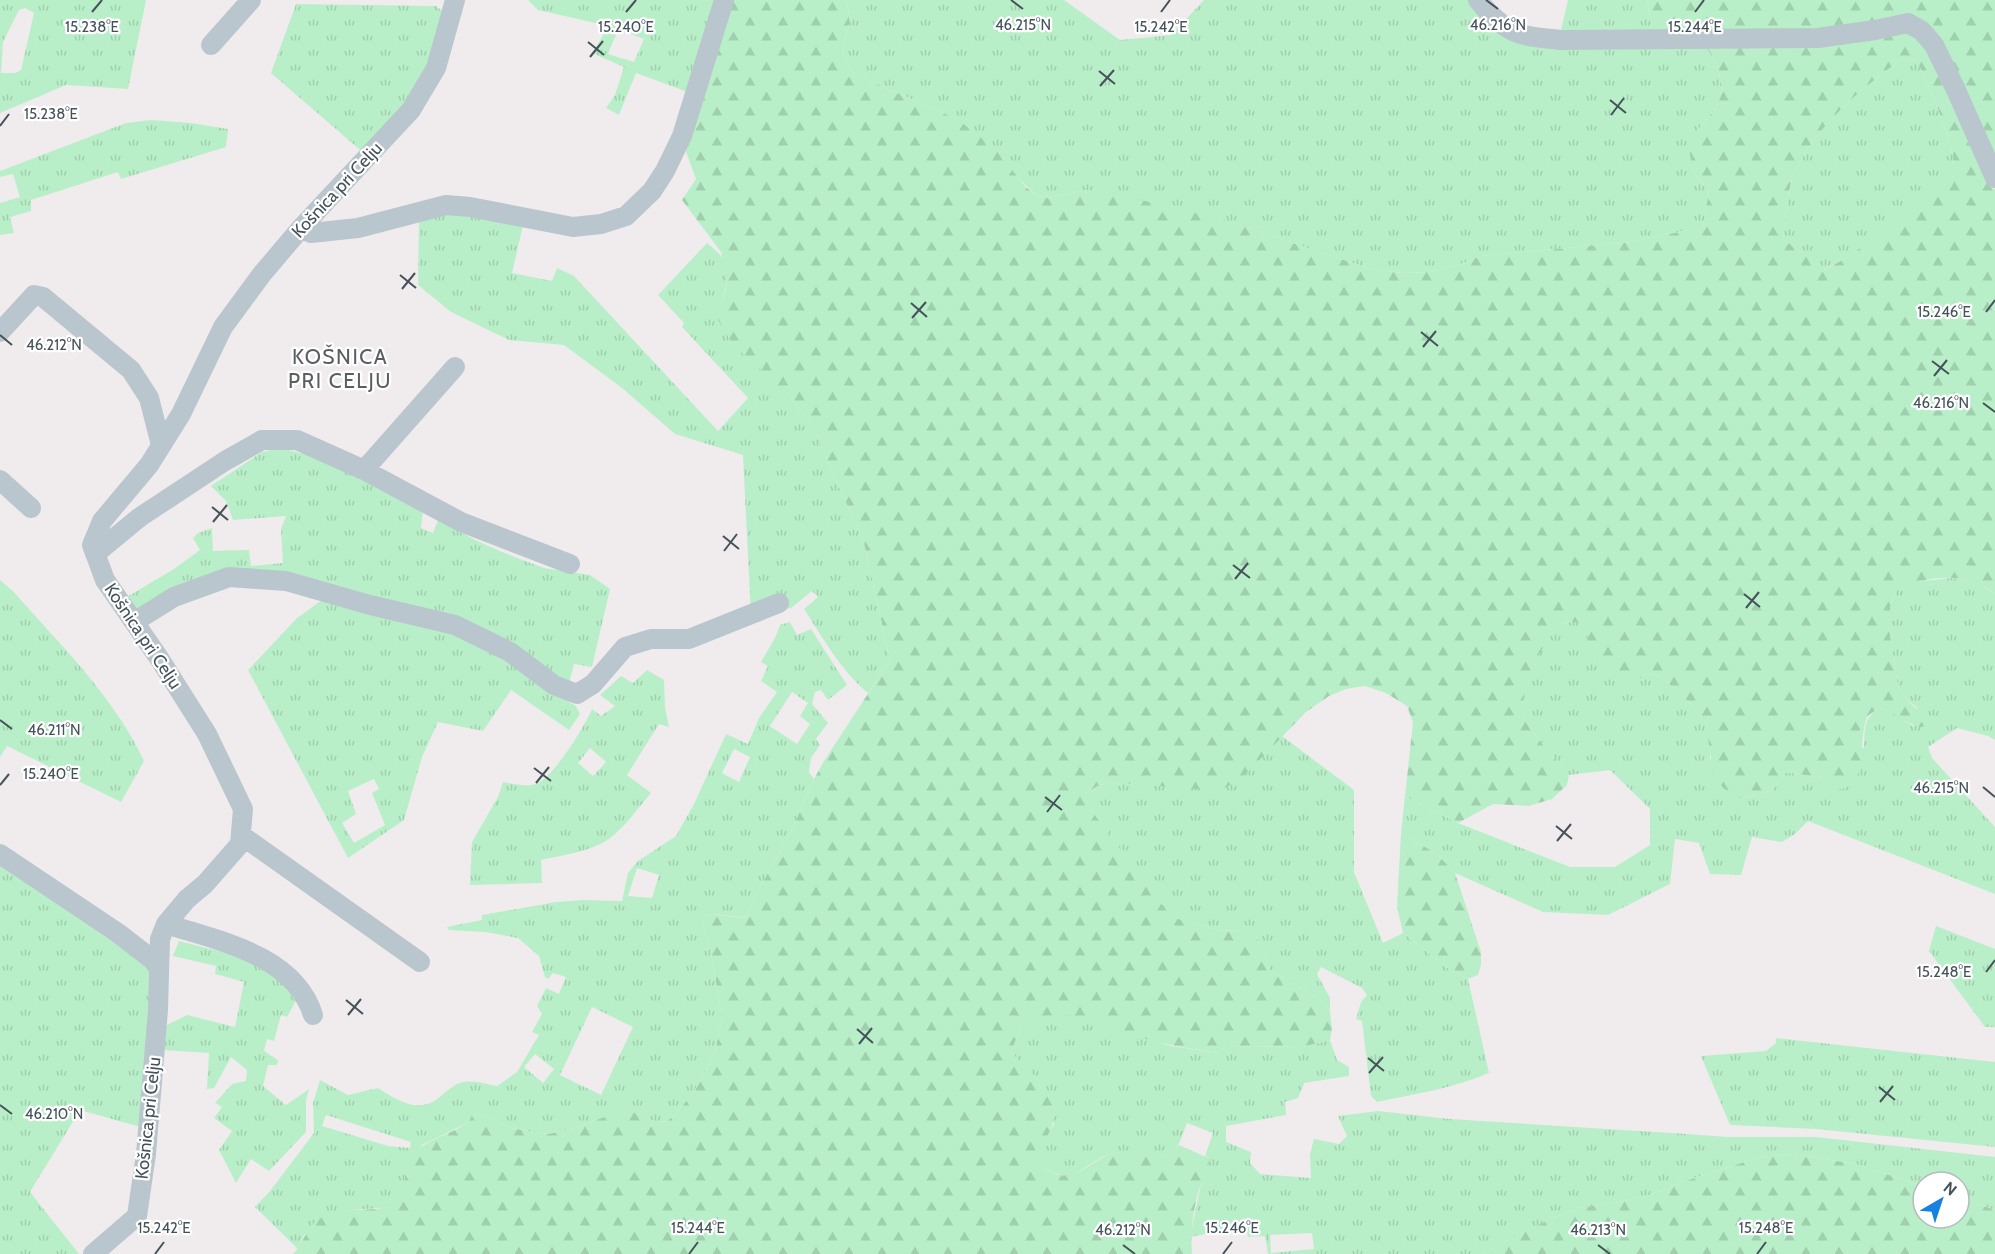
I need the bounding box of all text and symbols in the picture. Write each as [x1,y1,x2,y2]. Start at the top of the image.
text: 46.215°N [995,16,1051,34]
text: 46.216°N [1470,16,1526,34]
text: 15.238°E [65,18,119,36]
text: 15.240°E [598,18,654,36]
text: 15.242°E [1134,18,1188,36]
text: 15.244°E [1668,18,1722,36]
text: 15.238°E [24,105,78,123]
street label: Košnica pri Celju [287,138,387,242]
text: 15.246°E [1917,303,1971,321]
text: 46.212°N [26,336,82,354]
district label: KOŠNICA PRI CELJU [288,344,392,393]
text: 46.216°N [1913,394,1969,412]
street label: Košnica pri Celju [100,579,186,693]
text: 46.211°N [28,721,80,739]
text: 15.240°E [23,765,79,783]
text: 46.215°N [1913,779,1969,797]
text: 15.248°E [1917,963,1971,981]
street label: Košnica pri Celju [131,1056,165,1180]
text: 46.210°N [25,1105,83,1123]
north arrow [1911,1170,1971,1230]
text: N [1940,1178,1960,1200]
text: 15.242°E [137,1219,191,1237]
text: 15.244°E [671,1219,725,1237]
text: 15.246°E [1205,1219,1259,1237]
text: 15.248°E [1739,1219,1793,1237]
text: 46.212°N [1095,1221,1151,1239]
text: 46.213°N [1570,1221,1626,1239]

